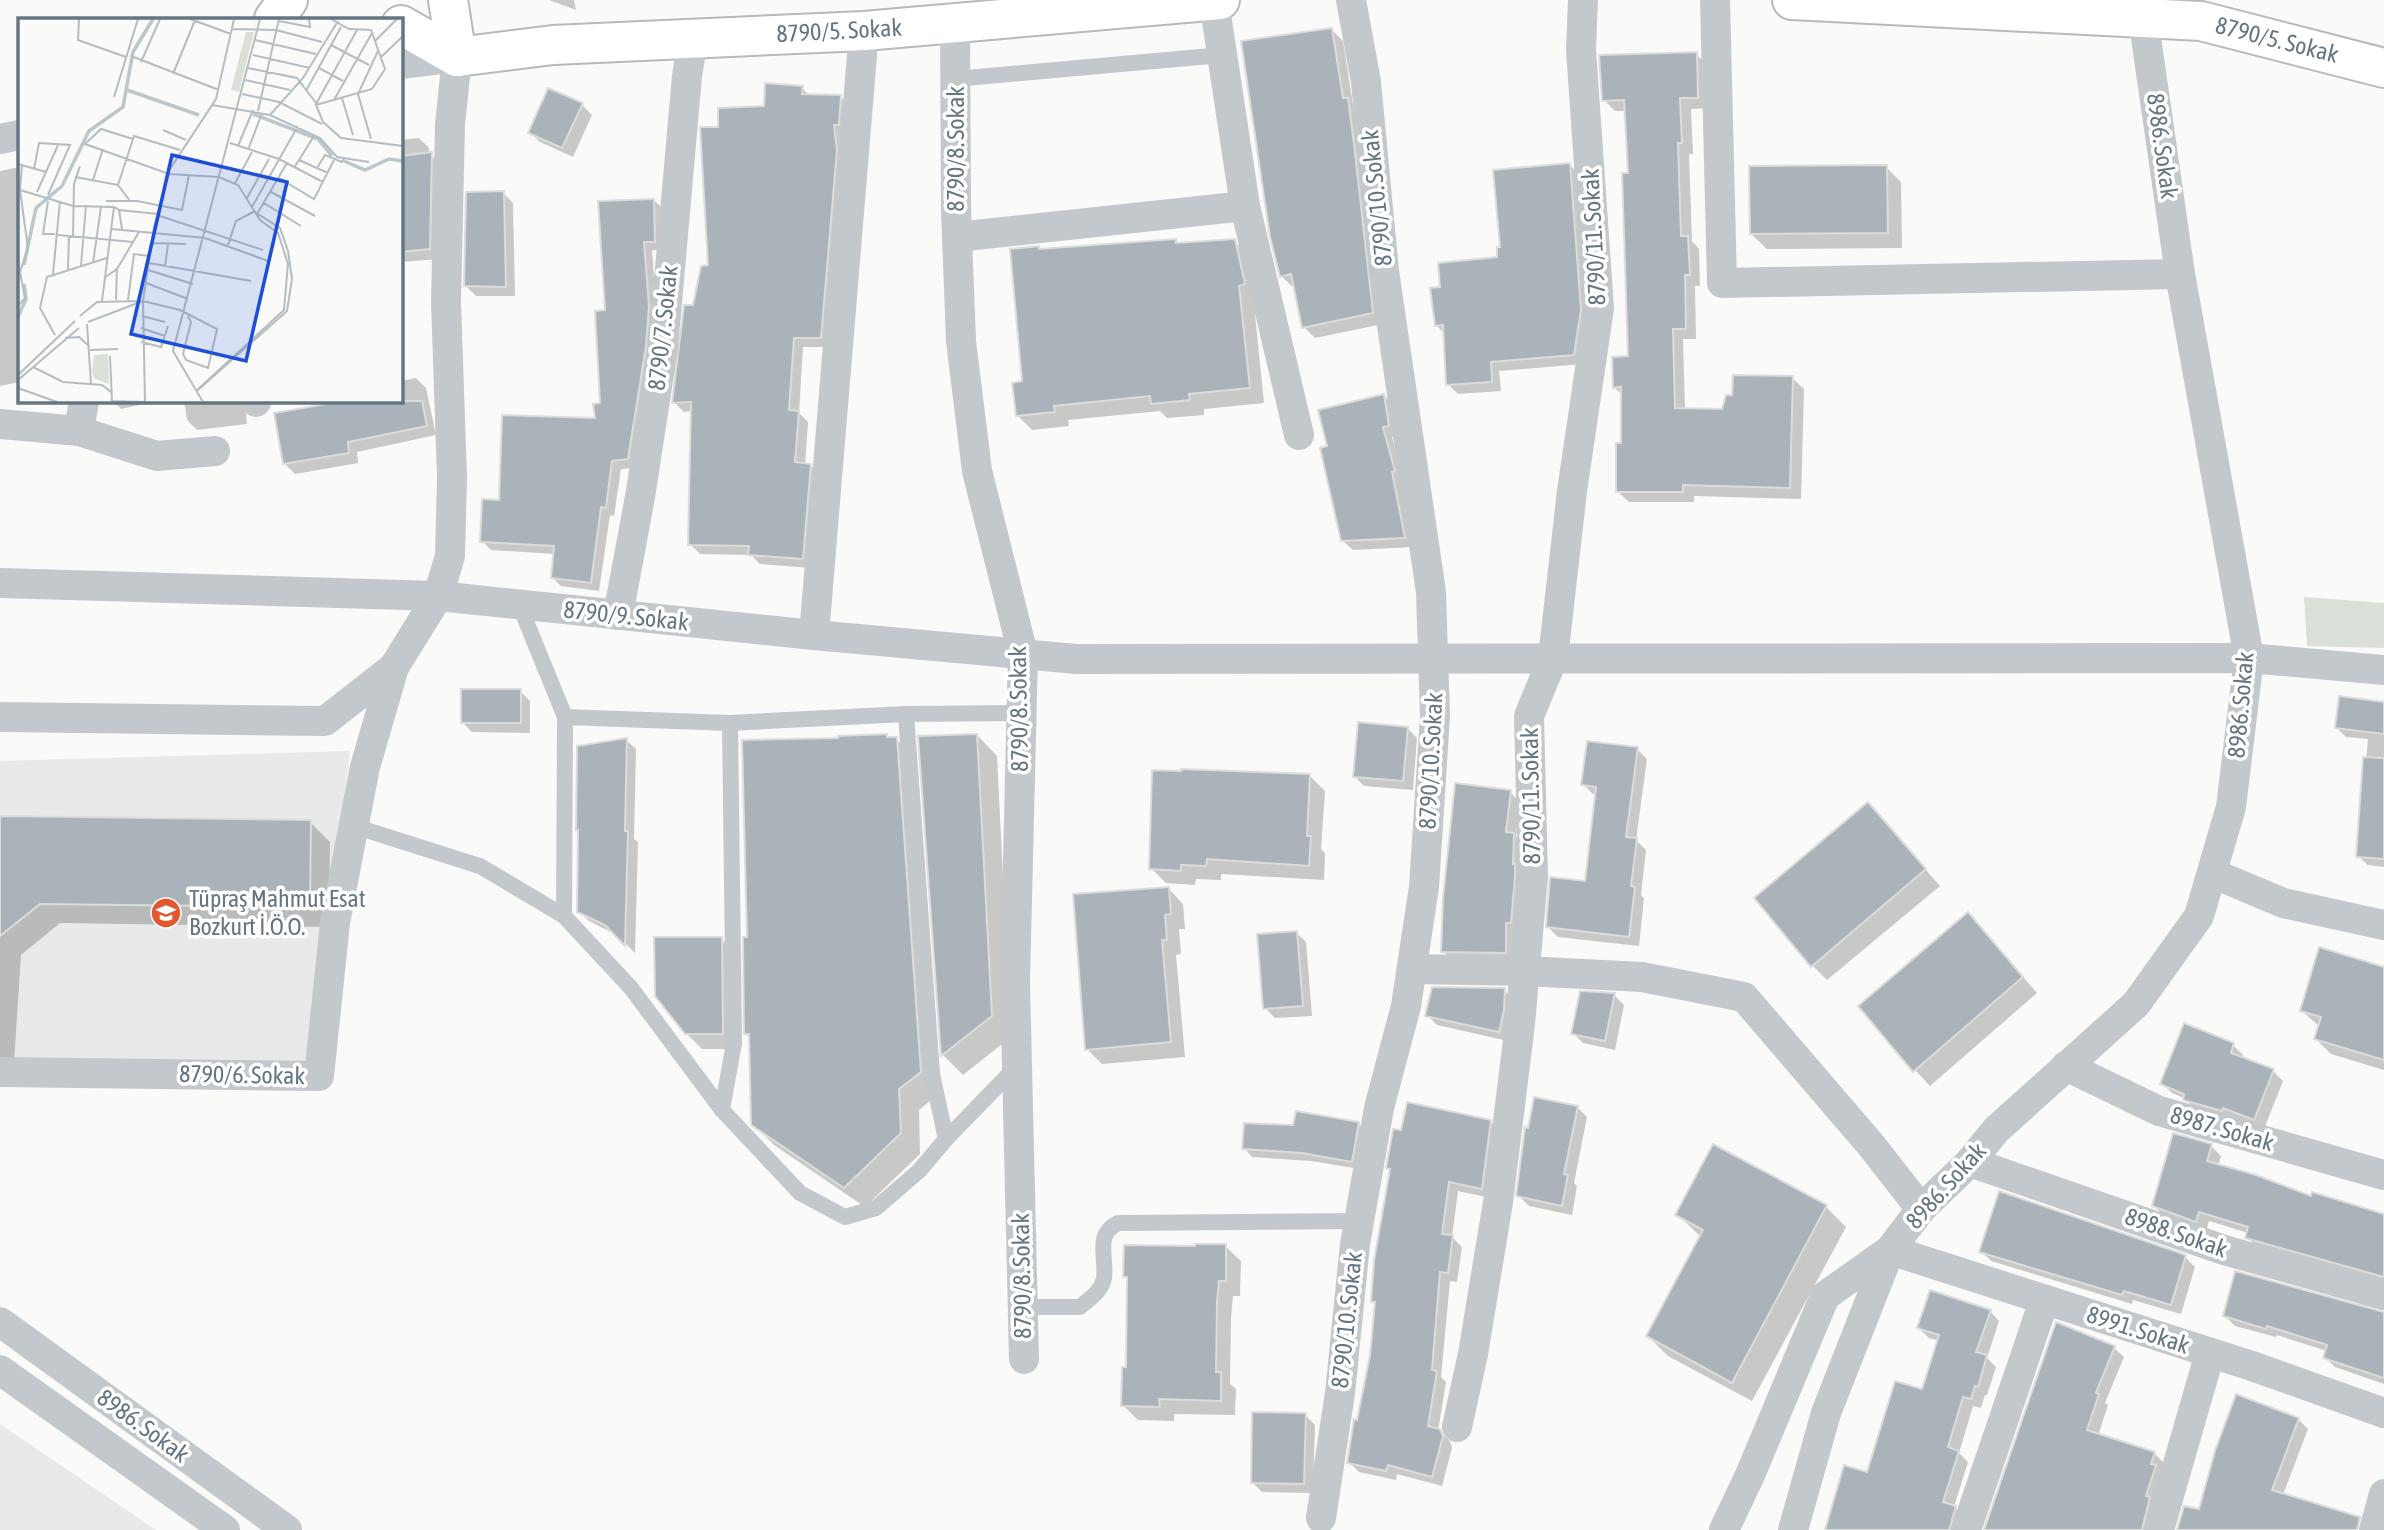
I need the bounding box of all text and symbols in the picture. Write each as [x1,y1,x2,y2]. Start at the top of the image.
street label: 8790/5. Sokak [2213,11,2342,68]
street label: 8790/5. Sokak [775,14,903,47]
inset map [18,18,402,402]
street label: 8790/8. Sokak [942,86,969,212]
street label: 8986. Sokak [2142,91,2183,201]
street label: 8790/10. Sokak [1356,128,1397,268]
street label: 8790/11. Sokak [1576,167,1611,306]
street label: 8790/7. Sokak [643,264,683,392]
street label: 8790/9. Sokak [562,596,690,636]
street label: 8790/8. Sokak [1004,645,1033,772]
street label: 8986. Sokak [2222,650,2259,759]
street label: 8790/10. Sokak [1413,691,1448,830]
street label: 8790/11. Sokak [1516,727,1545,865]
place label: Tüpraş Mahmut Esat Bozkurt İ.Ö.O. [189,885,366,940]
school or university icon: Tüpraş Mahmut Esat Bozkurt İ.Ö.O. [149,896,183,930]
street label: 8790/6. Sokak [179,1060,306,1089]
street label: 8987. Sokak [2167,1101,2277,1156]
street label: 8986. Sokak [1900,1137,1992,1234]
street label: 8988. Sokak [2122,1202,2231,1263]
street label: 8790/8. Sokak [1007,1212,1036,1339]
street label: 8790/10. Sokak [1326,1250,1367,1389]
street label: 8991. Sokak [2083,1300,2193,1359]
street label: 8986. Sokak [92,1383,195,1468]

